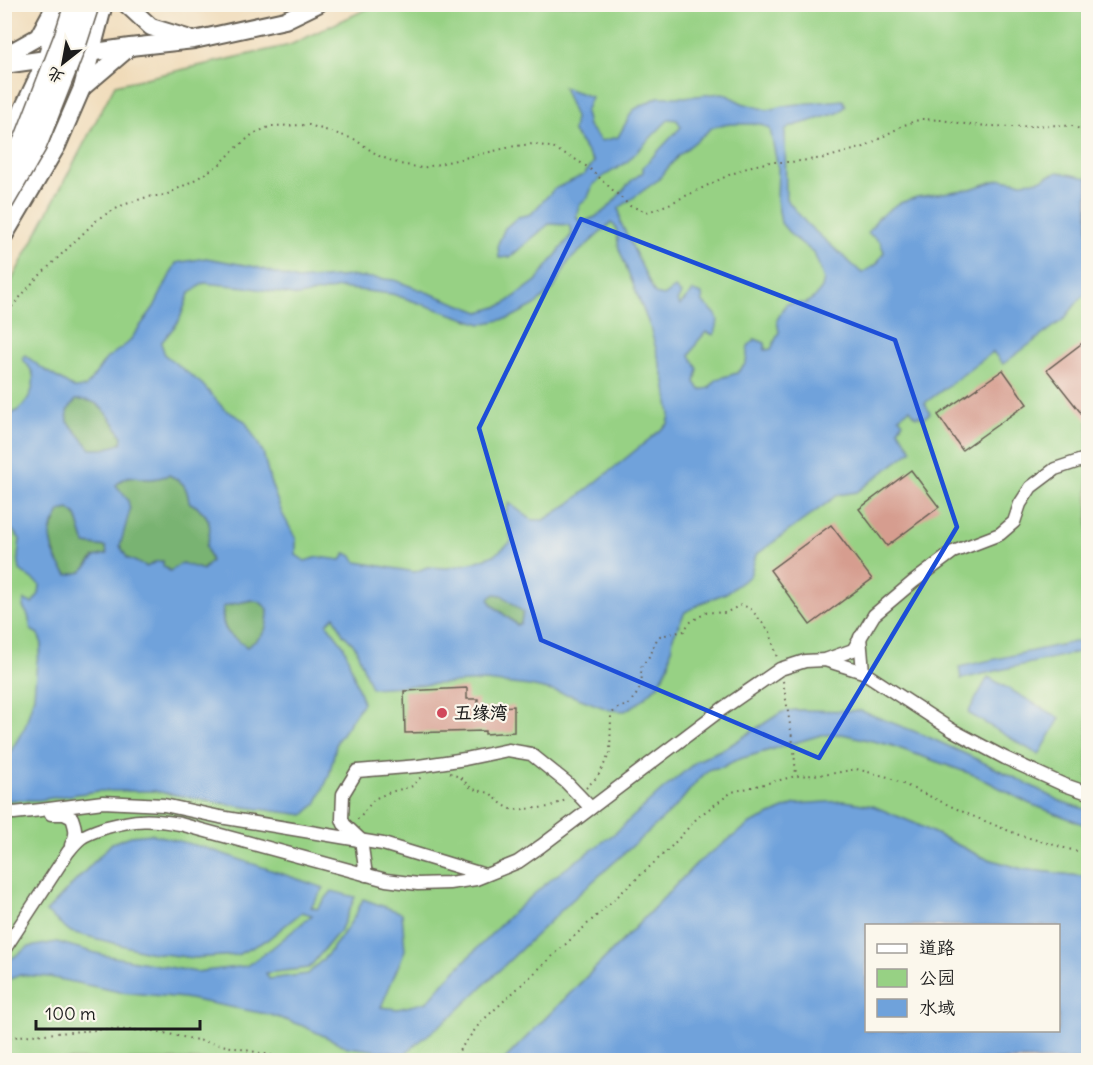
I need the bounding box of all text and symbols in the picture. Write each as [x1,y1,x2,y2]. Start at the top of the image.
north arrow [33,33,93,93]
text: 北 [43,63,67,89]
place label: 五缘湾 [454,701,508,724]
marker: 五缘湾 [435,706,449,720]
legend [865,924,1060,1032]
text: 道路 [919,936,955,959]
text: 公园 [919,966,955,989]
scale bar [36,993,200,1031]
text: 水域 [919,996,955,1019]
text: 100 m [45,1002,96,1025]

